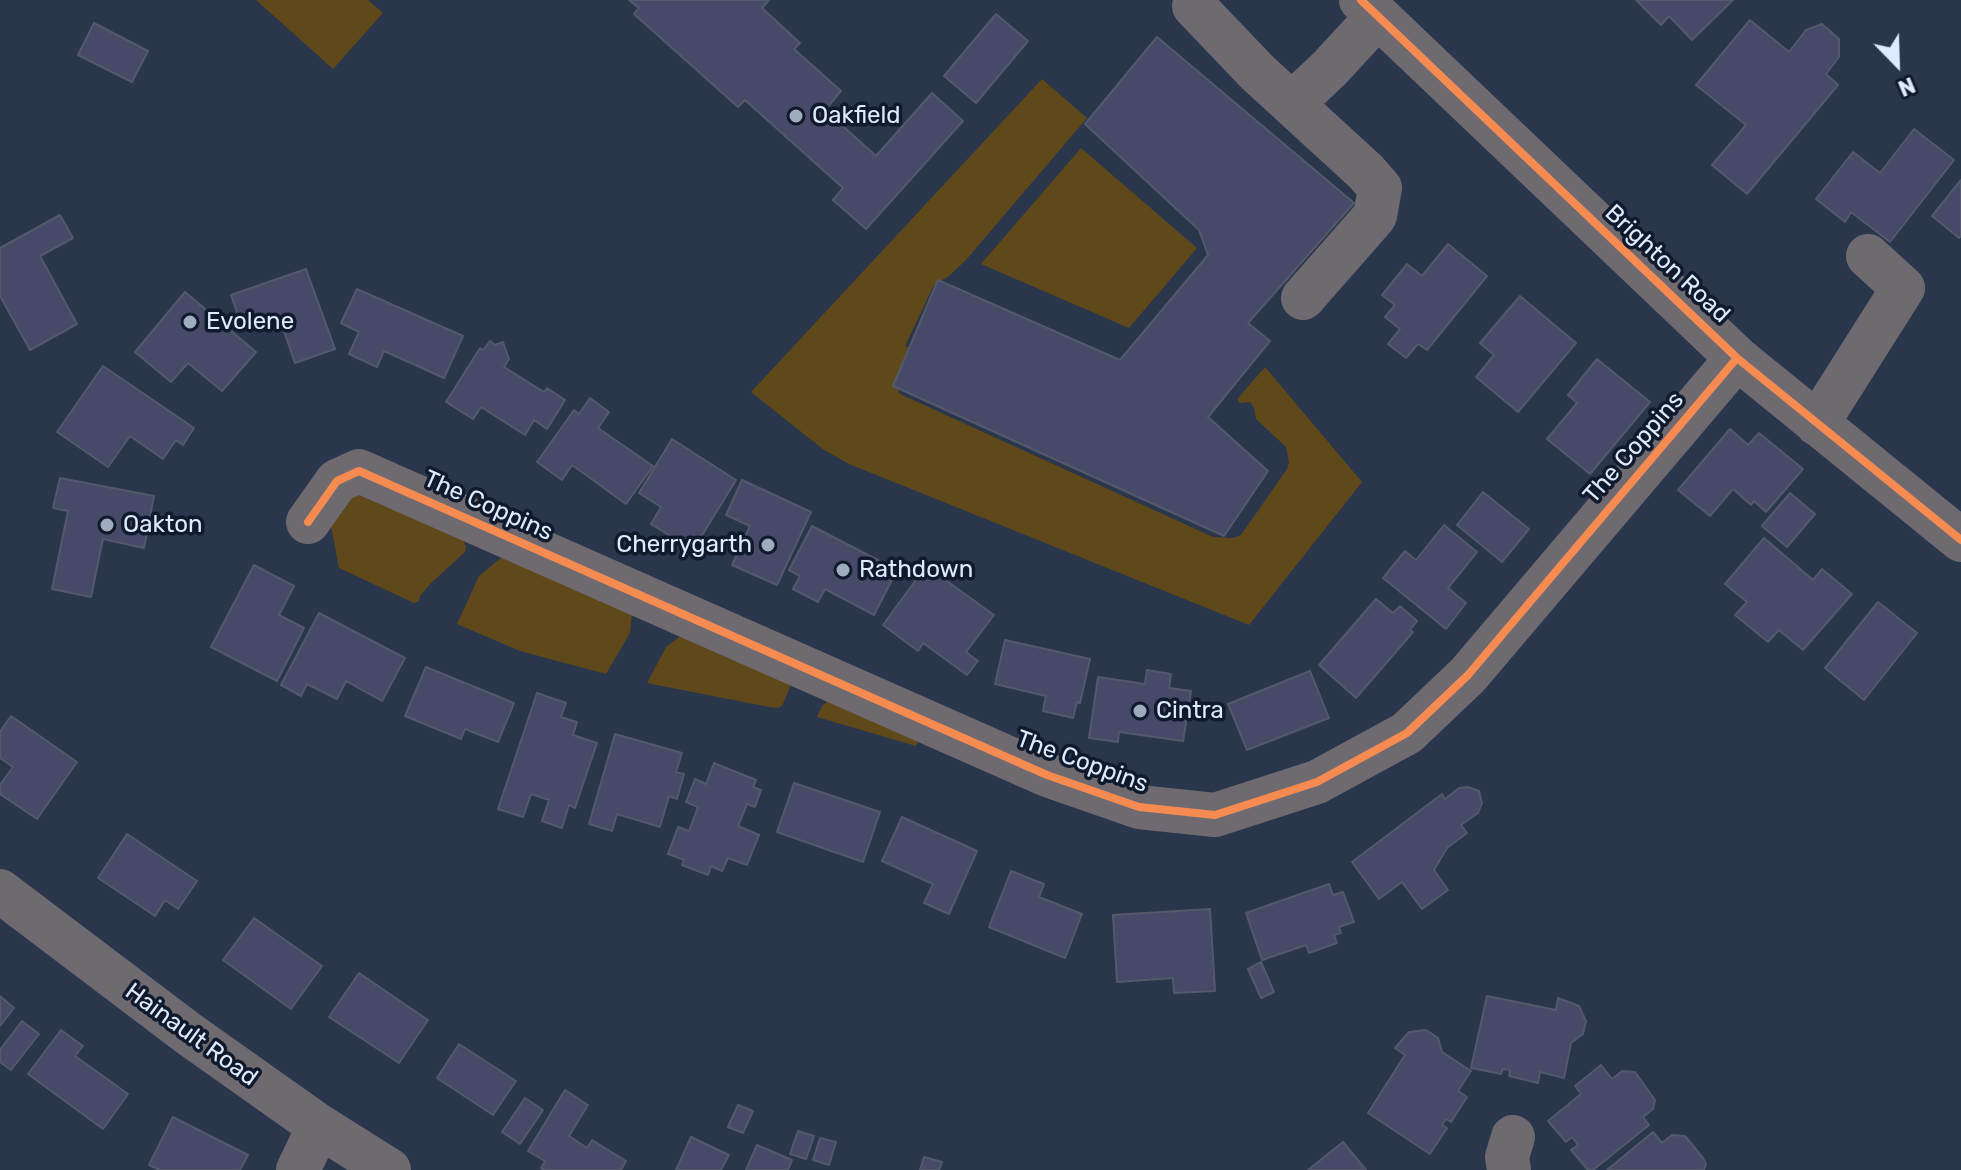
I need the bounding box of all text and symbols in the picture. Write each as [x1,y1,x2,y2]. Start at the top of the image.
north arrow [1857,24,1937,104]
text: N [1894,71,1919,102]
place label: Oakfield [812,102,901,130]
marker: Oakfield [787,107,805,125]
street label: Brighton Road [1599,199,1735,329]
place label: Evolene [206,308,294,336]
marker: Evolene [181,313,199,331]
street label: The Coppins [1578,386,1690,510]
street label: The Coppins [419,465,557,547]
place label: Oakton [123,511,203,539]
marker: Oakton [98,516,116,534]
place label: Cherrygarth [616,531,752,559]
marker: Cherrygarth [759,536,777,554]
place label: Rathdown [859,556,973,584]
marker: Rathdown [834,561,852,579]
place label: Cintra [1156,697,1224,725]
marker: Cintra [1131,702,1149,720]
street label: The Coppins [1012,725,1152,799]
street label: Hainault Road [119,977,263,1093]

